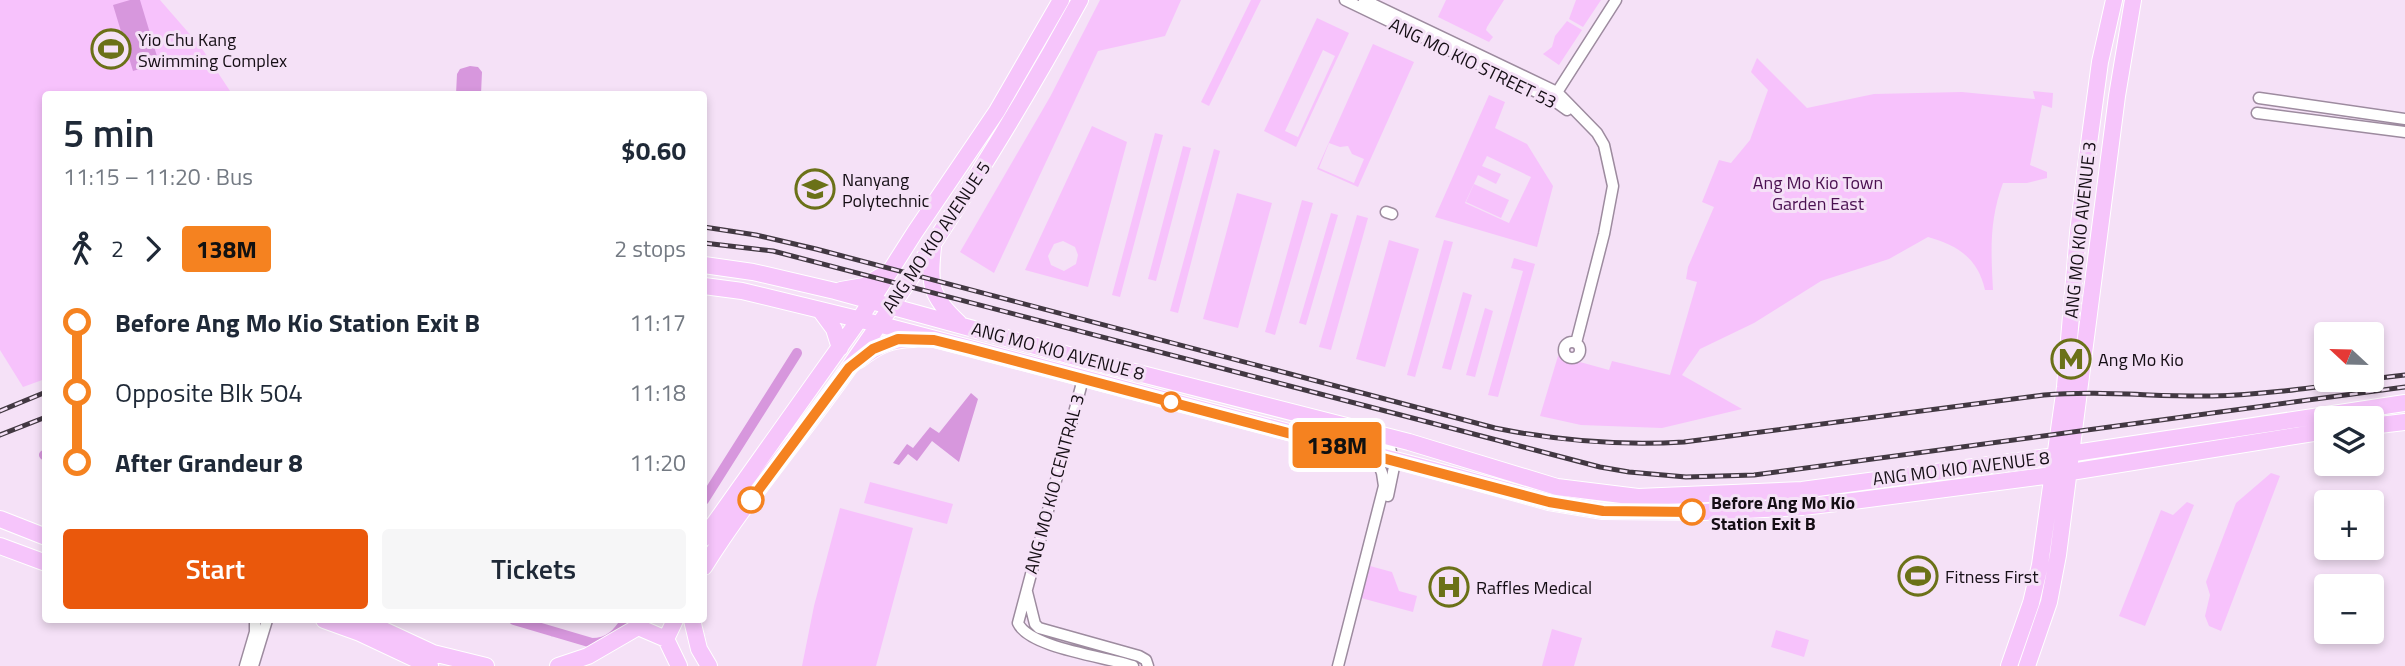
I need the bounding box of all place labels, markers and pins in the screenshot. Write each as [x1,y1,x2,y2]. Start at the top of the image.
place label: Yio Chu Kang Swimming Complex [138,26,287,74]
sports icon: Yio Chu Kang Swimming Complex [90,28,132,70]
place label: Nanyang Polytechnic [842,166,929,214]
school or university icon: Nanyang Polytechnic [794,168,836,210]
metro station icon: Ang Mo Kio [2050,338,2092,380]
place label: Ang Mo Kio [2098,346,2184,373]
unlabelled marker [1161,392,1181,412]
unlabelled marker [738,487,764,513]
place label: Before Ang Mo Kio Station Exit B [1711,489,1855,537]
marker: Before Ang Mo Kio Station Exit B [1679,499,1705,525]
sports icon: Fitness First [1897,555,1939,597]
place label: Fitness First [1945,563,2039,590]
hospital icon: Raffles Medical [1428,566,1470,608]
place label: Raffles Medical [1476,574,1592,601]

